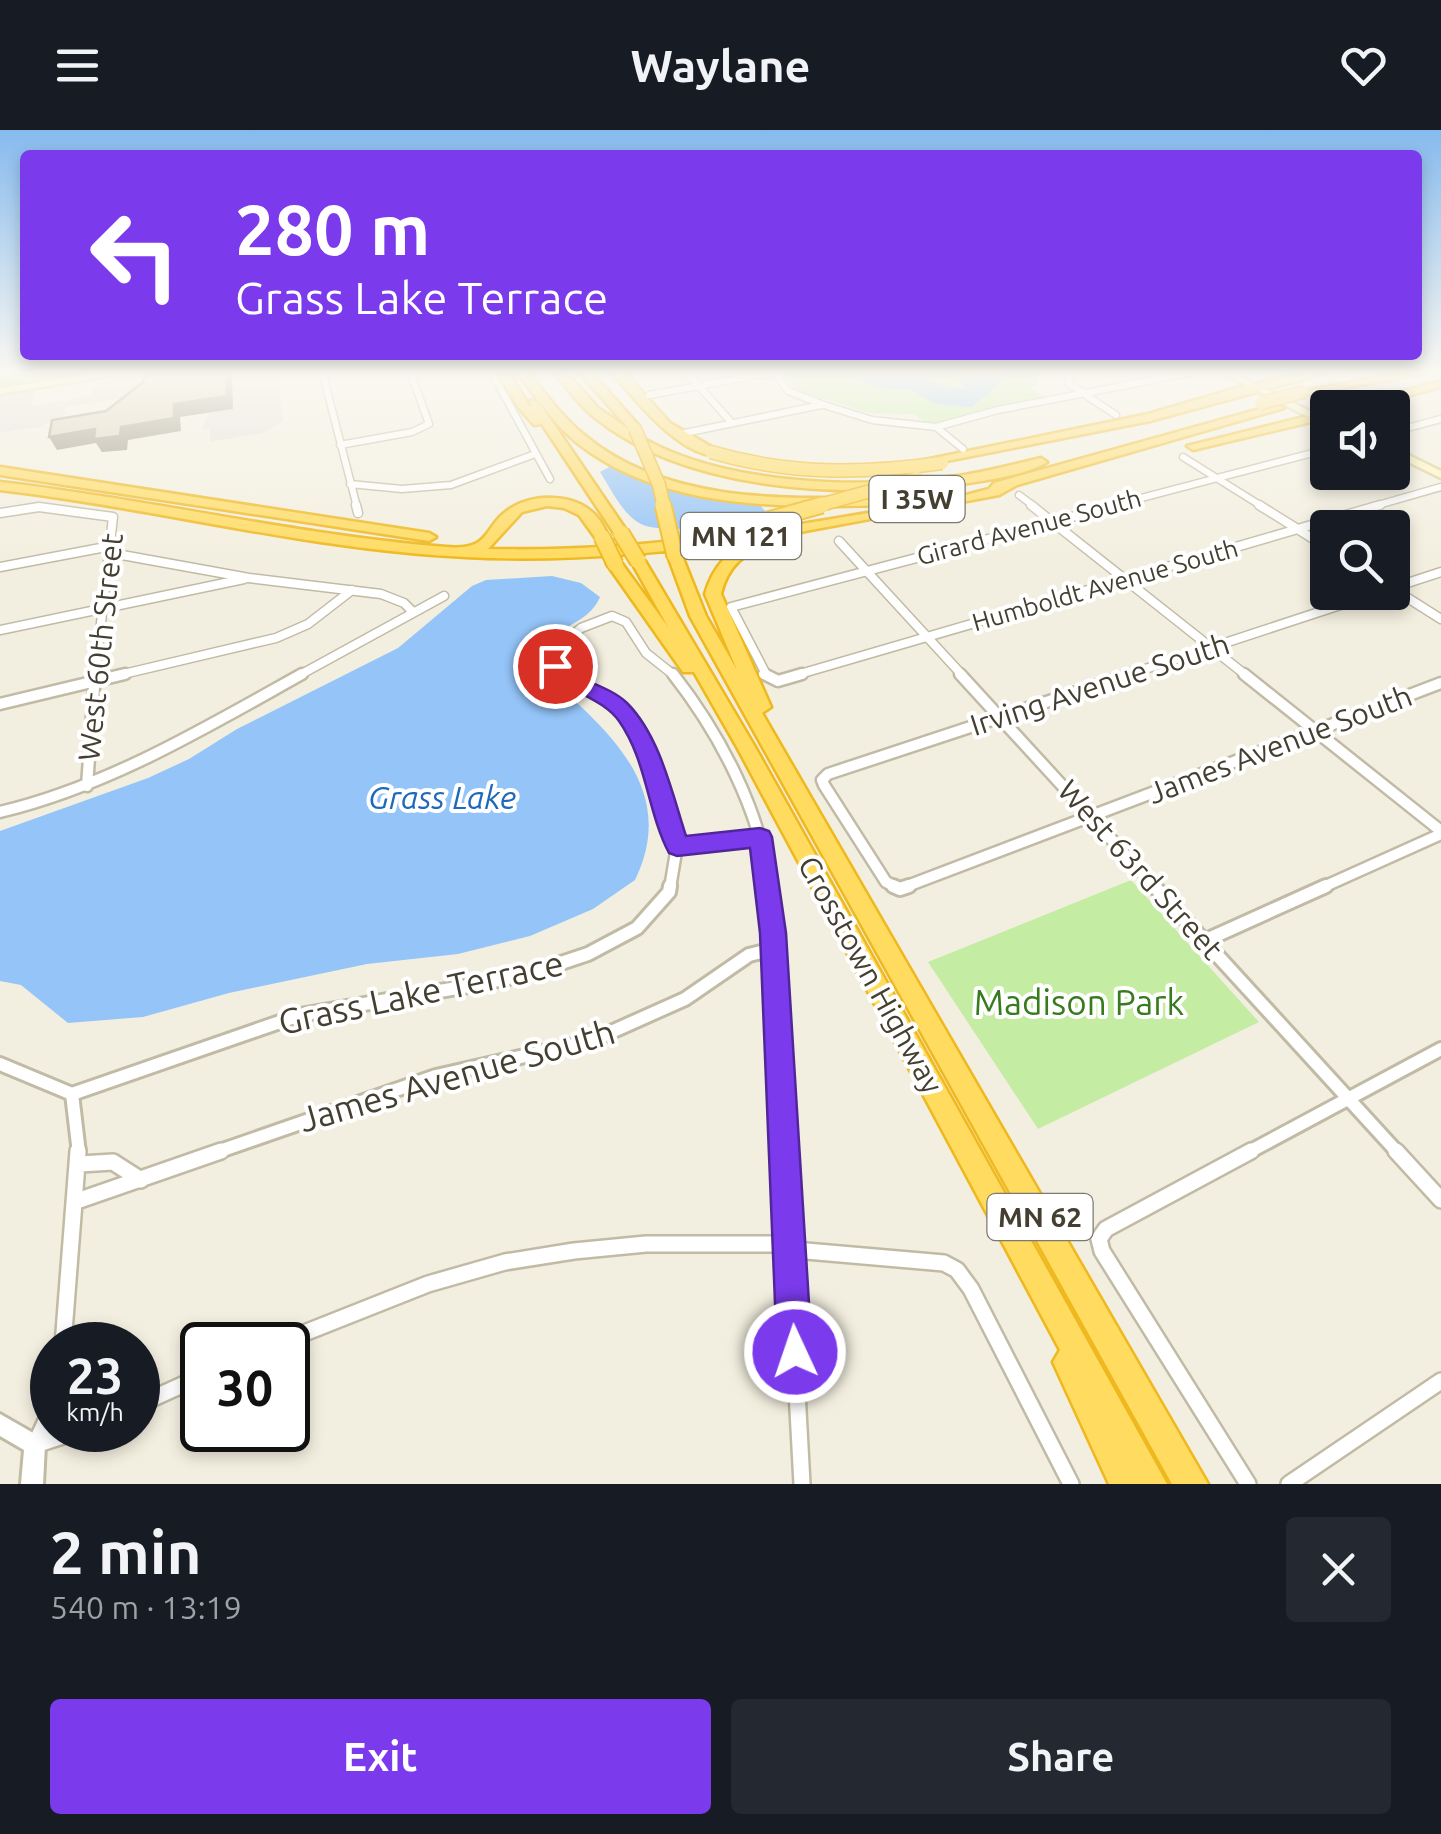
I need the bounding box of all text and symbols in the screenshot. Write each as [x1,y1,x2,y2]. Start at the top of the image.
icon: menu [50,38,105,93]
icon: heart [1336,38,1391,93]
text: Waylane [631,40,810,91]
icon: left [70,190,200,320]
text: 280 m [235,190,430,268]
text: Grass Lake Terrace [235,272,608,323]
map controls [1310,390,1410,610]
button: sound [1310,390,1410,490]
road number: I 35W [870,476,964,522]
street label: Girard Avenue South [914,484,1144,570]
button: search [1310,510,1410,610]
road number: MN 121 [681,513,801,559]
street label: West 60th Street [71,531,129,763]
street label: Humboldt Avenue South [969,534,1241,636]
pin [513,624,598,709]
street label: Irving Avenue South [966,626,1233,742]
icon: arrive [528,639,583,694]
street label: James Avenue South [1143,678,1416,810]
street label: West 63rd Street [1052,773,1230,966]
water label: Grass Lake [368,779,516,815]
street label: Crosstown Highway [792,850,950,1099]
street label: Grass Lake Terrace [275,942,567,1042]
park label: Madison Park [974,982,1185,1022]
street label: James Avenue South [294,1011,619,1139]
road number: MN 62 [988,1194,1092,1240]
position arrow [743,1300,847,1404]
speed limit sign: 30 [180,1322,310,1452]
text: 23 [67,1347,123,1403]
text: km/h [66,1398,124,1426]
button: close [1286,1517,1391,1622]
text: 2 min [50,1518,202,1585]
text: 540 m · 13:19 [50,1589,242,1625]
button: Exit [50,1699,711,1814]
button: Share [731,1699,1391,1814]

